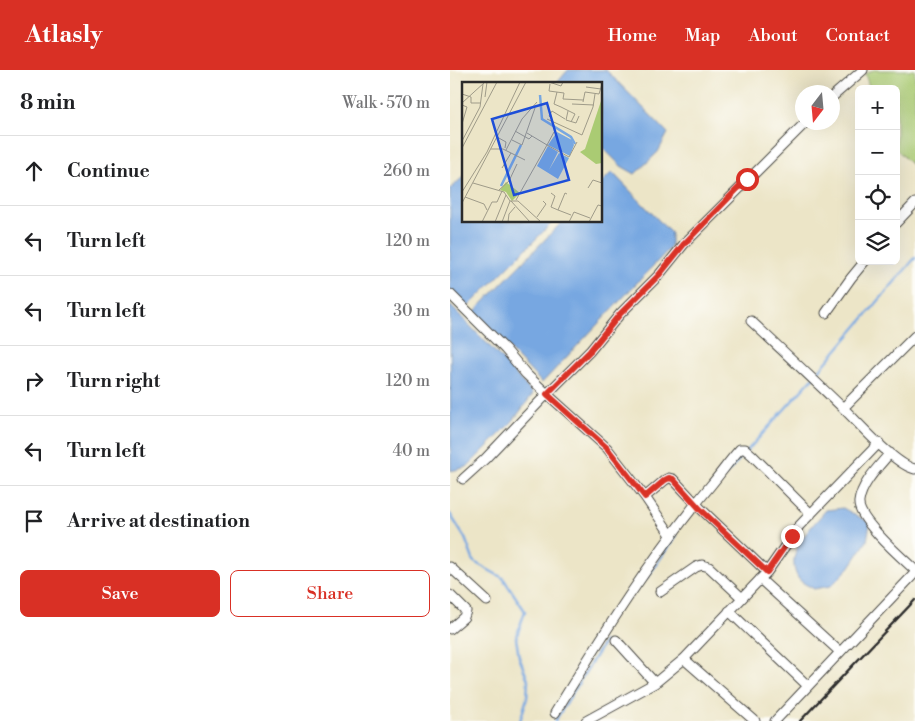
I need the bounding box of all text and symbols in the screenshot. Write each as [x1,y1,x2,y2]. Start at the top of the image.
text: Atlasly [25,20,102,50]
text: Home [608,24,657,47]
text: Map [685,24,721,47]
text: About [749,24,798,47]
text: Contact [826,24,890,47]
inset map [462,82,602,222]
north arrow [795,85,840,130]
map controls [855,85,900,265]
button: + [855,85,900,130]
text: 8 min [20,90,75,116]
text: Walk · 570 m [342,93,430,113]
button: − [855,130,900,175]
icon: ahead [20,157,48,185]
text: Continue [67,159,150,183]
text: 260 m [383,161,430,181]
route start [736,168,759,191]
button: locate [855,175,900,220]
button: layers [855,220,900,265]
icon: left [20,227,48,255]
text: Turn left [67,229,146,253]
text: 120 m [386,231,430,251]
icon: left [20,297,48,325]
text: Turn left [67,299,146,323]
text: 30 m [393,301,430,321]
icon: right [20,367,48,395]
text: Turn right [67,369,160,393]
text: 120 m [386,371,430,391]
icon: left [20,437,48,465]
text: Turn left [67,439,146,463]
text: 40 m [393,441,430,461]
icon: arrive [20,507,48,535]
text: Arrive at destination [67,509,250,533]
route end [781,525,804,548]
button: Save [20,570,220,617]
button: Share [230,570,430,617]

